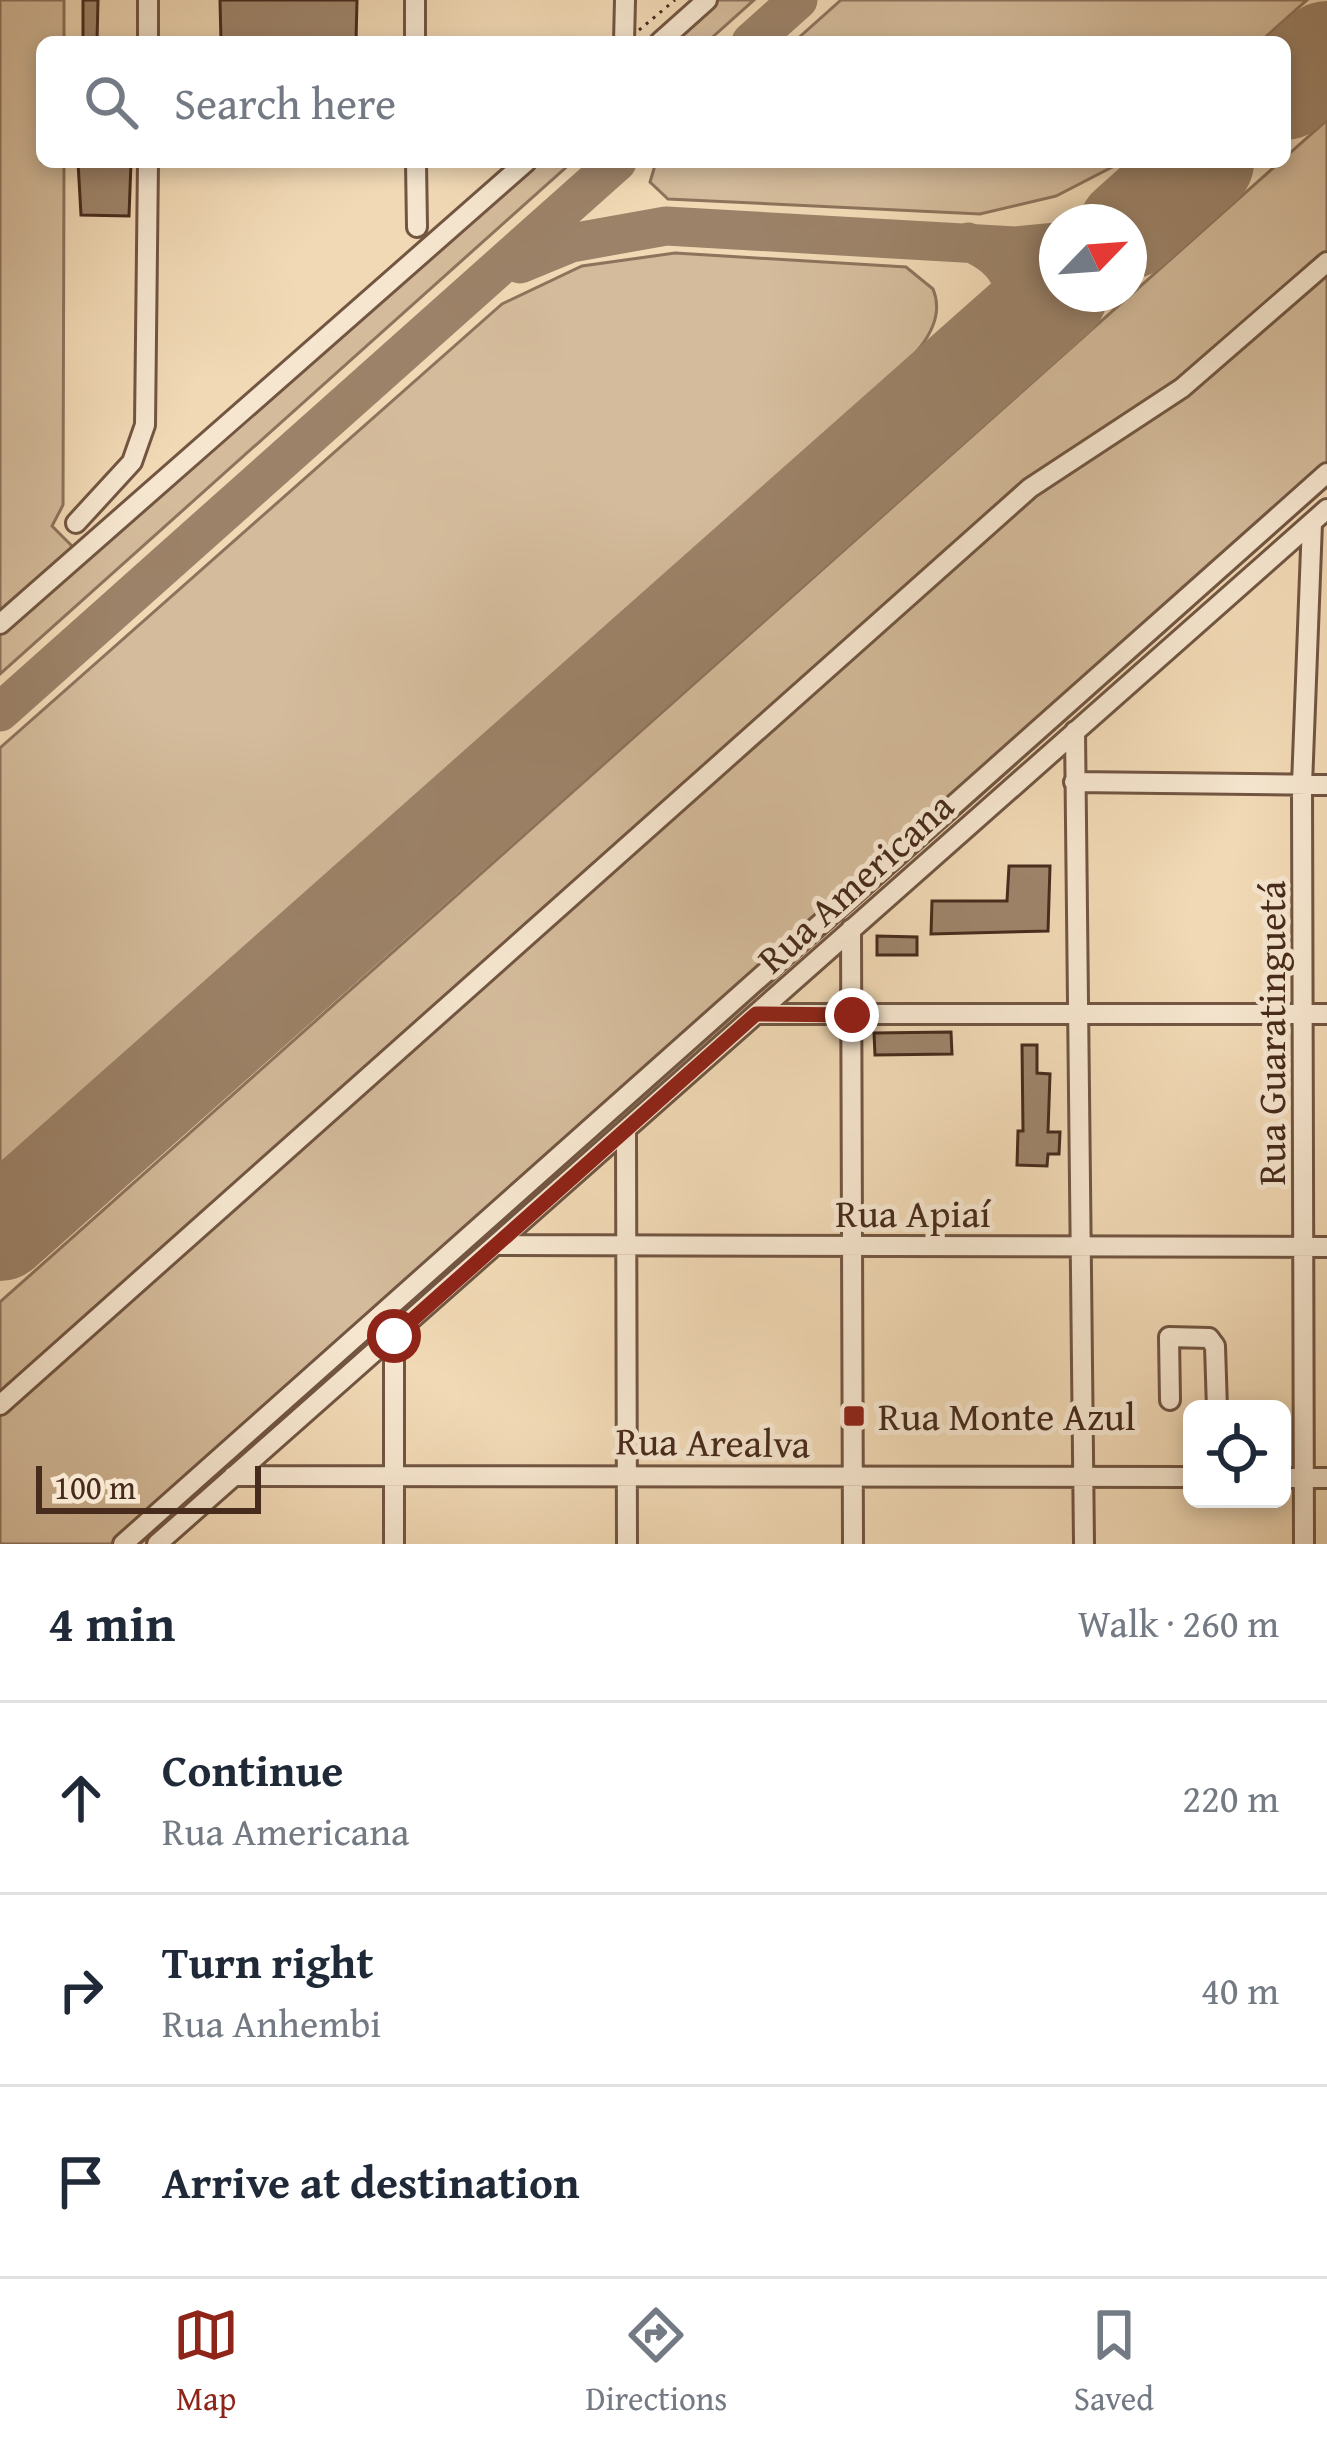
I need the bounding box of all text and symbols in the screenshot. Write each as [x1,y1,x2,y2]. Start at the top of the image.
search box [36,36,1291,168]
icon: search [78,69,144,135]
text: Search here [174,70,396,135]
north arrow [1039,204,1147,312]
street label: Rua Americana [744,777,966,986]
street label: Rua Guaratinguetá [1242,880,1299,1185]
route end [825,988,879,1042]
street label: Rua Apiaí [835,1184,992,1241]
route start [367,1309,421,1363]
place label: Rua Monte Azul [878,1387,1136,1444]
map controls [1183,1400,1291,1508]
button: locate [1183,1400,1291,1508]
marker: Rua Monte Azul [841,1403,867,1429]
street label: Rua Arealva [615,1411,811,1472]
scale bar [36,1460,261,1513]
text: 100 m [54,1463,136,1511]
text: 4 min [48,1585,175,1660]
text: Walk · 260 m [1078,1594,1279,1651]
text: Continue [162,1737,343,1802]
icon: ahead [48,1765,114,1831]
text: 220 m [1182,1769,1279,1826]
text: Rua Americana [162,1802,409,1859]
text: Turn right [162,1929,374,1994]
icon: right [48,1957,114,2023]
text: 40 m [1201,1961,1279,2018]
text: Rua Anhembi [162,1994,381,2051]
icon: arrive [48,2149,114,2215]
text: Arrive at destination [162,2149,580,2214]
tab: Map [173,2302,239,2422]
tab: Directions [586,2302,727,2422]
tab: Saved [1074,2302,1154,2422]

